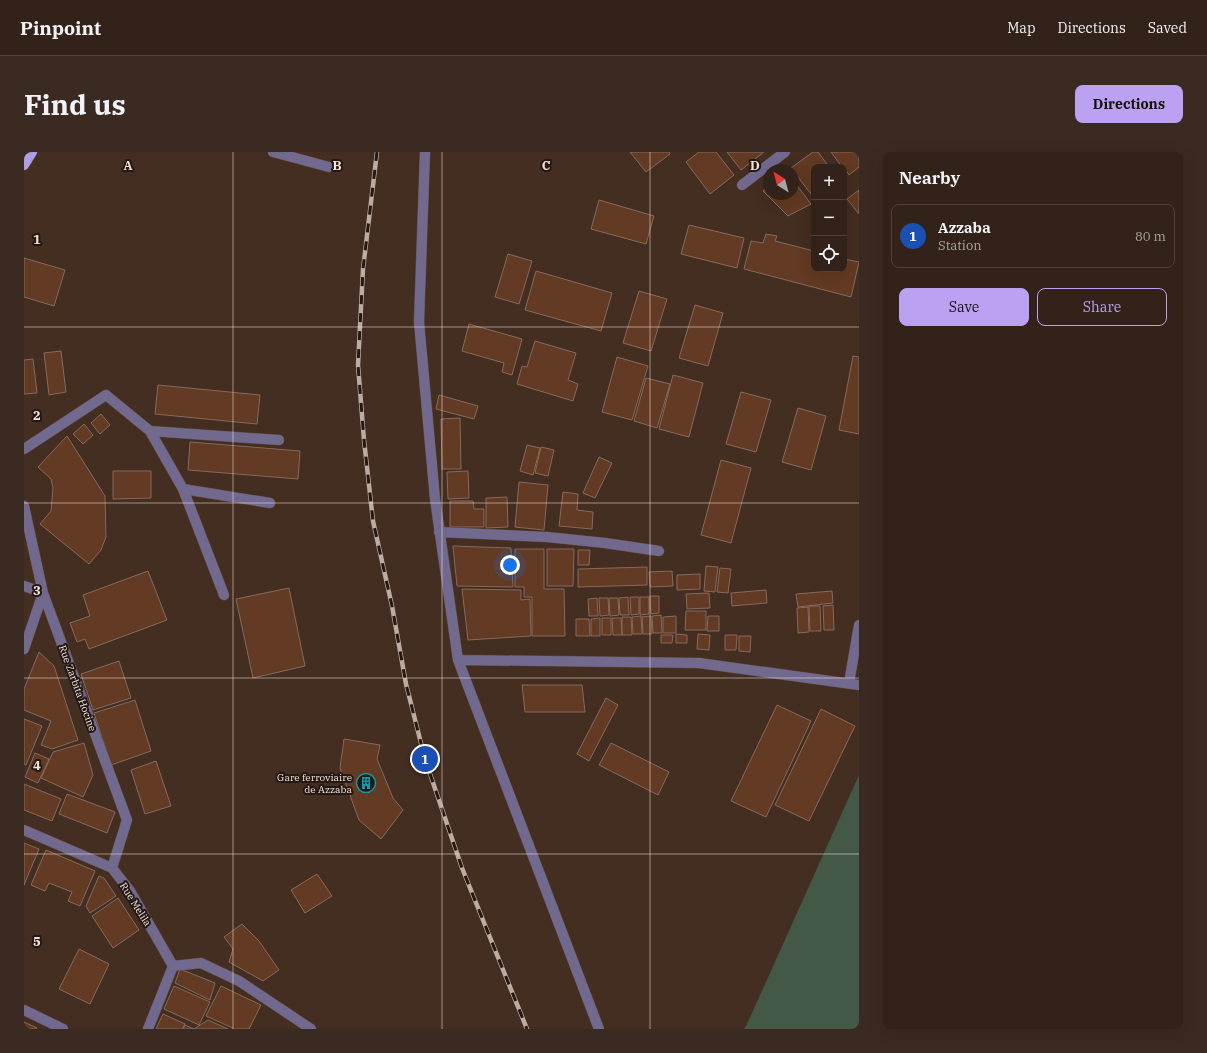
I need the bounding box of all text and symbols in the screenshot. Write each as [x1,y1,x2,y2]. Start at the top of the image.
text: Pinpoint [20,16,101,40]
text: Map [1007,19,1036,37]
text: Directions [1058,19,1126,37]
text: Saved [1148,19,1187,37]
button: Directions [1075,85,1183,123]
text: Find us [24,86,126,123]
text: A [123,157,133,174]
text: B [332,157,342,174]
text: C [542,157,551,174]
text: D [750,157,760,174]
north arrow [763,164,799,200]
map controls [811,164,847,272]
button: + [811,164,847,200]
text: Nearby [899,167,960,189]
button: − [811,200,847,236]
text: Azzaba [938,218,991,237]
text: 1 [909,228,917,245]
text: 80 m [1135,228,1166,245]
text: 1 [33,231,41,248]
button: locate [811,236,847,272]
text: Station [938,237,982,254]
button: Save [899,288,1029,326]
button: Share [1037,288,1167,326]
text: 2 [33,407,41,424]
your location [500,555,520,575]
text: 3 [33,582,41,599]
street label: Rue Zarbita Hocine [56,643,99,733]
pin: 1 [412,744,438,774]
text: 4 [33,757,41,774]
place label: Gare ferroviaire de Azzaba [277,771,353,796]
building icon: Gare ferroviaire de Azzaba [355,772,377,794]
street label: Rue Melila [117,880,154,929]
text: 5 [33,933,41,950]

